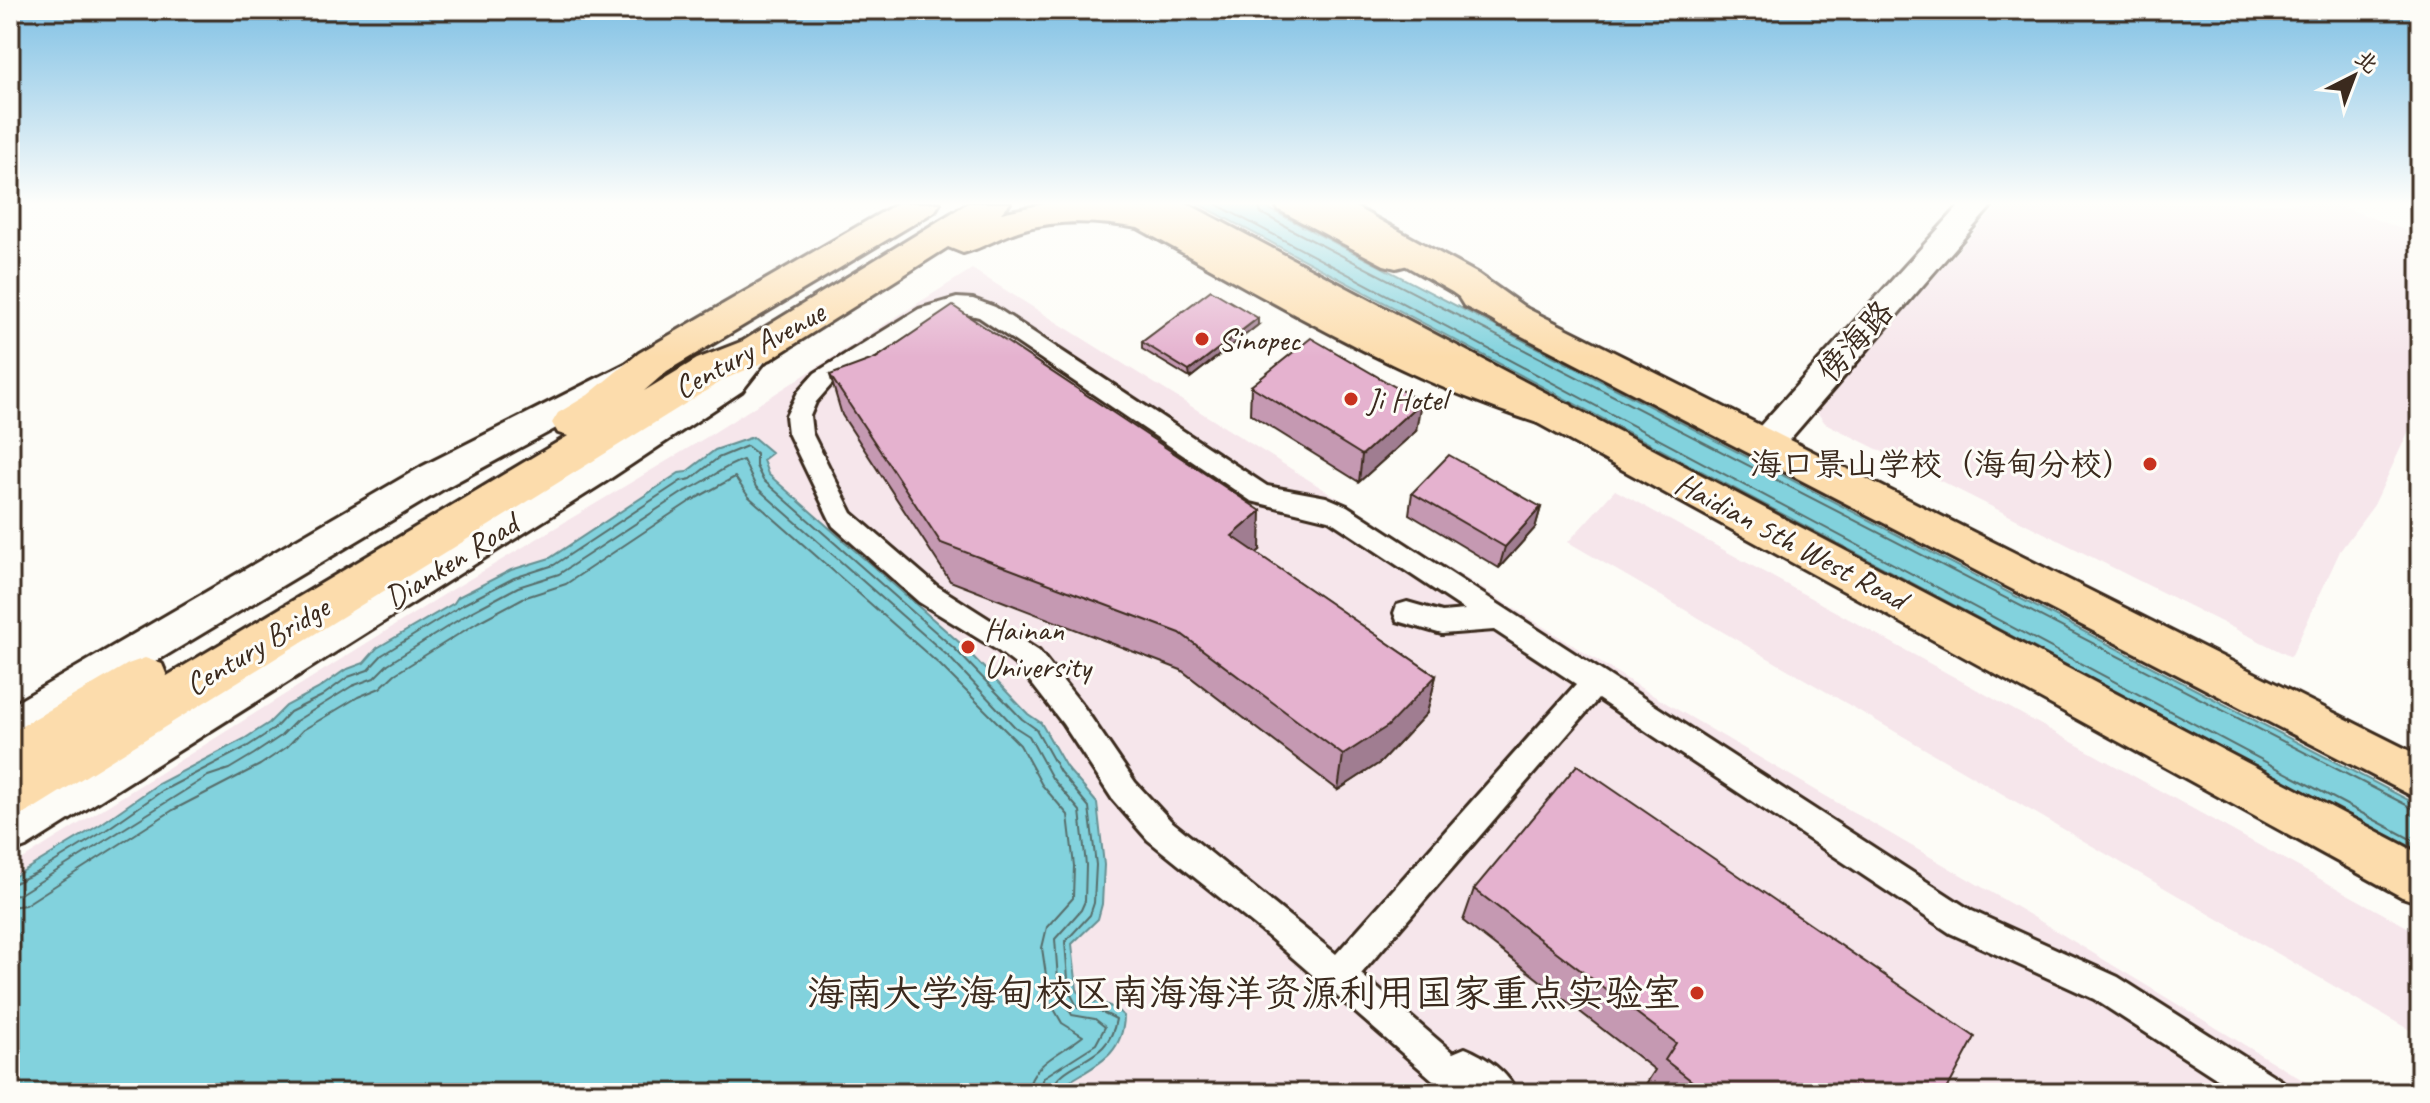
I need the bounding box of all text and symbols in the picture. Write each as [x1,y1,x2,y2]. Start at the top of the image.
north arrow [2314,36,2394,116]
text: 北 [2349,44,2384,80]
street label: Century Avenue [666,291,834,408]
street label: 傍海路 [1808,292,1902,390]
place label: Sinopec [1218,319,1301,360]
marker: Sinopec [1193,330,1211,348]
place label: Ji Hotel [1365,379,1452,420]
marker: Ji Hotel [1342,390,1360,408]
place label: 海口景山学校（海甸分校） [1750,444,2134,485]
marker: 海口景山学校（海甸分校） [2141,455,2159,473]
street label: Haidian 5th West Road [1668,463,1918,622]
street label: Dianken Road [377,502,529,618]
street label: Century Bridge [177,586,339,705]
place label: Hainan University [984,609,1094,687]
marker: Hainan University [959,638,977,656]
place label: 海南大学海甸校区南海海洋资源利用国家重点实验室 [807,970,1681,1017]
marker: 海南大学海甸校区南海海洋资源利用国家重点实验室 [1688,984,1706,1002]

